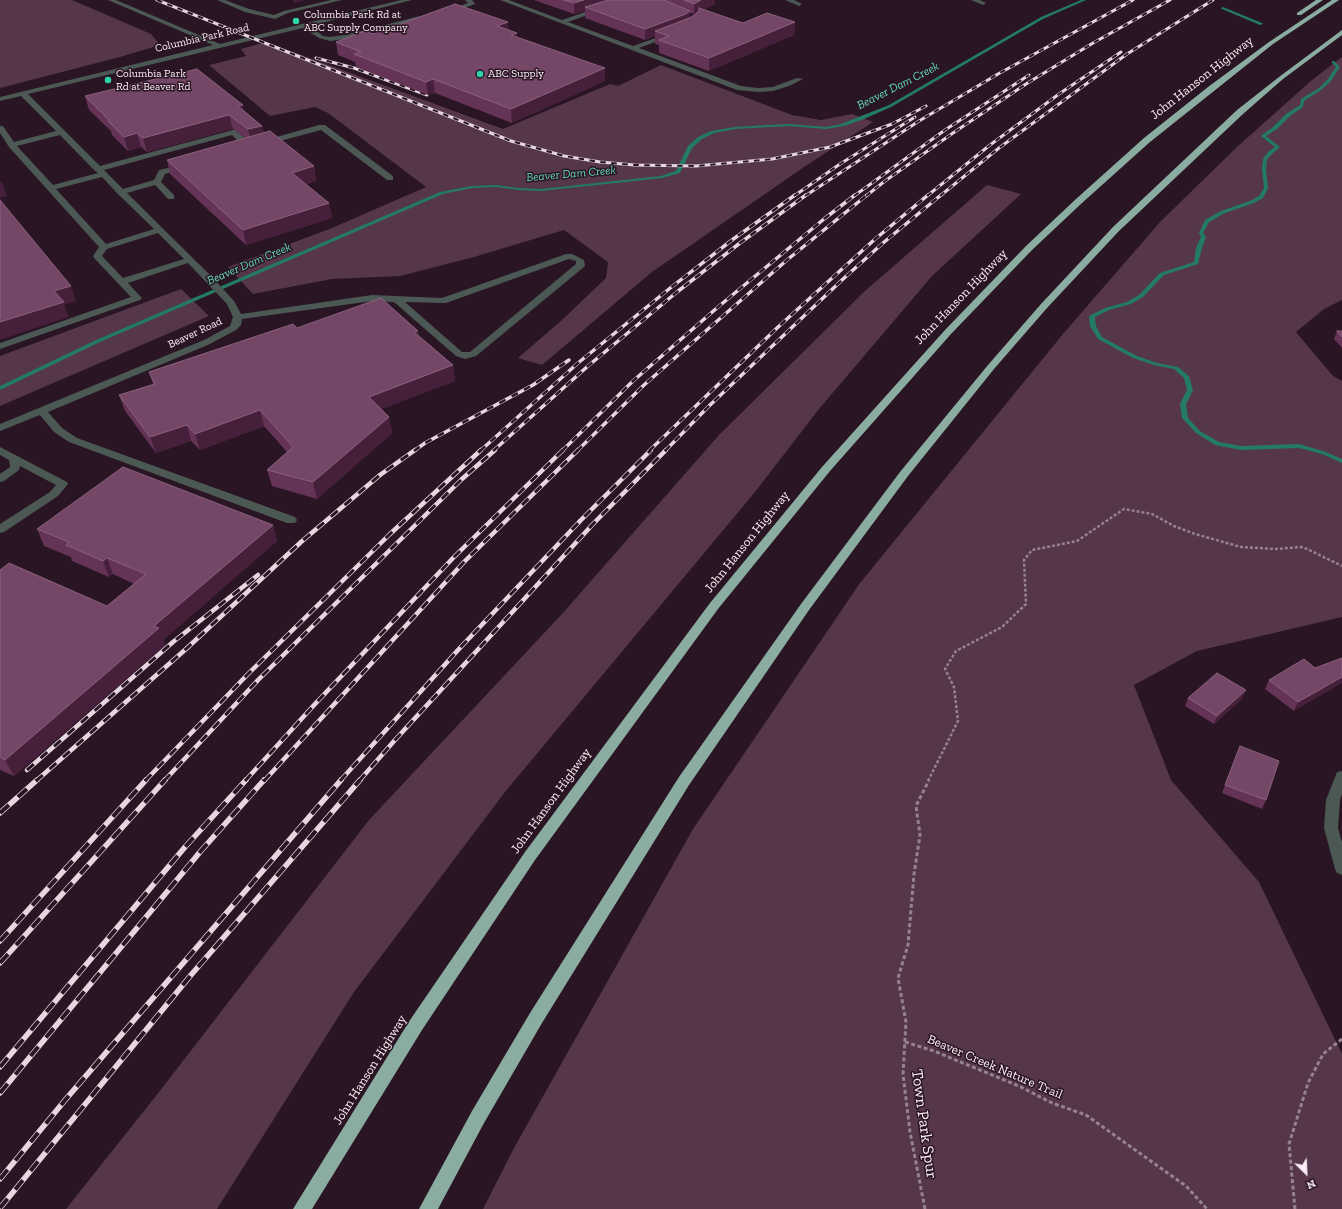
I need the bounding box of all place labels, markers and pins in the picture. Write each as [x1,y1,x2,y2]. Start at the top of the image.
place label: Columbia Park Rd at ABC Supply Company [304,8,408,34]
marker: Columbia Park Rd at ABC Supply Company [291,16,301,26]
place label: Columbia Park Rd at Beaver Rd [116,67,190,93]
place label: ABC Supply [488,67,544,81]
marker: ABC Supply [475,69,485,79]
marker: Columbia Park Rd at Beaver Rd [103,75,113,85]

